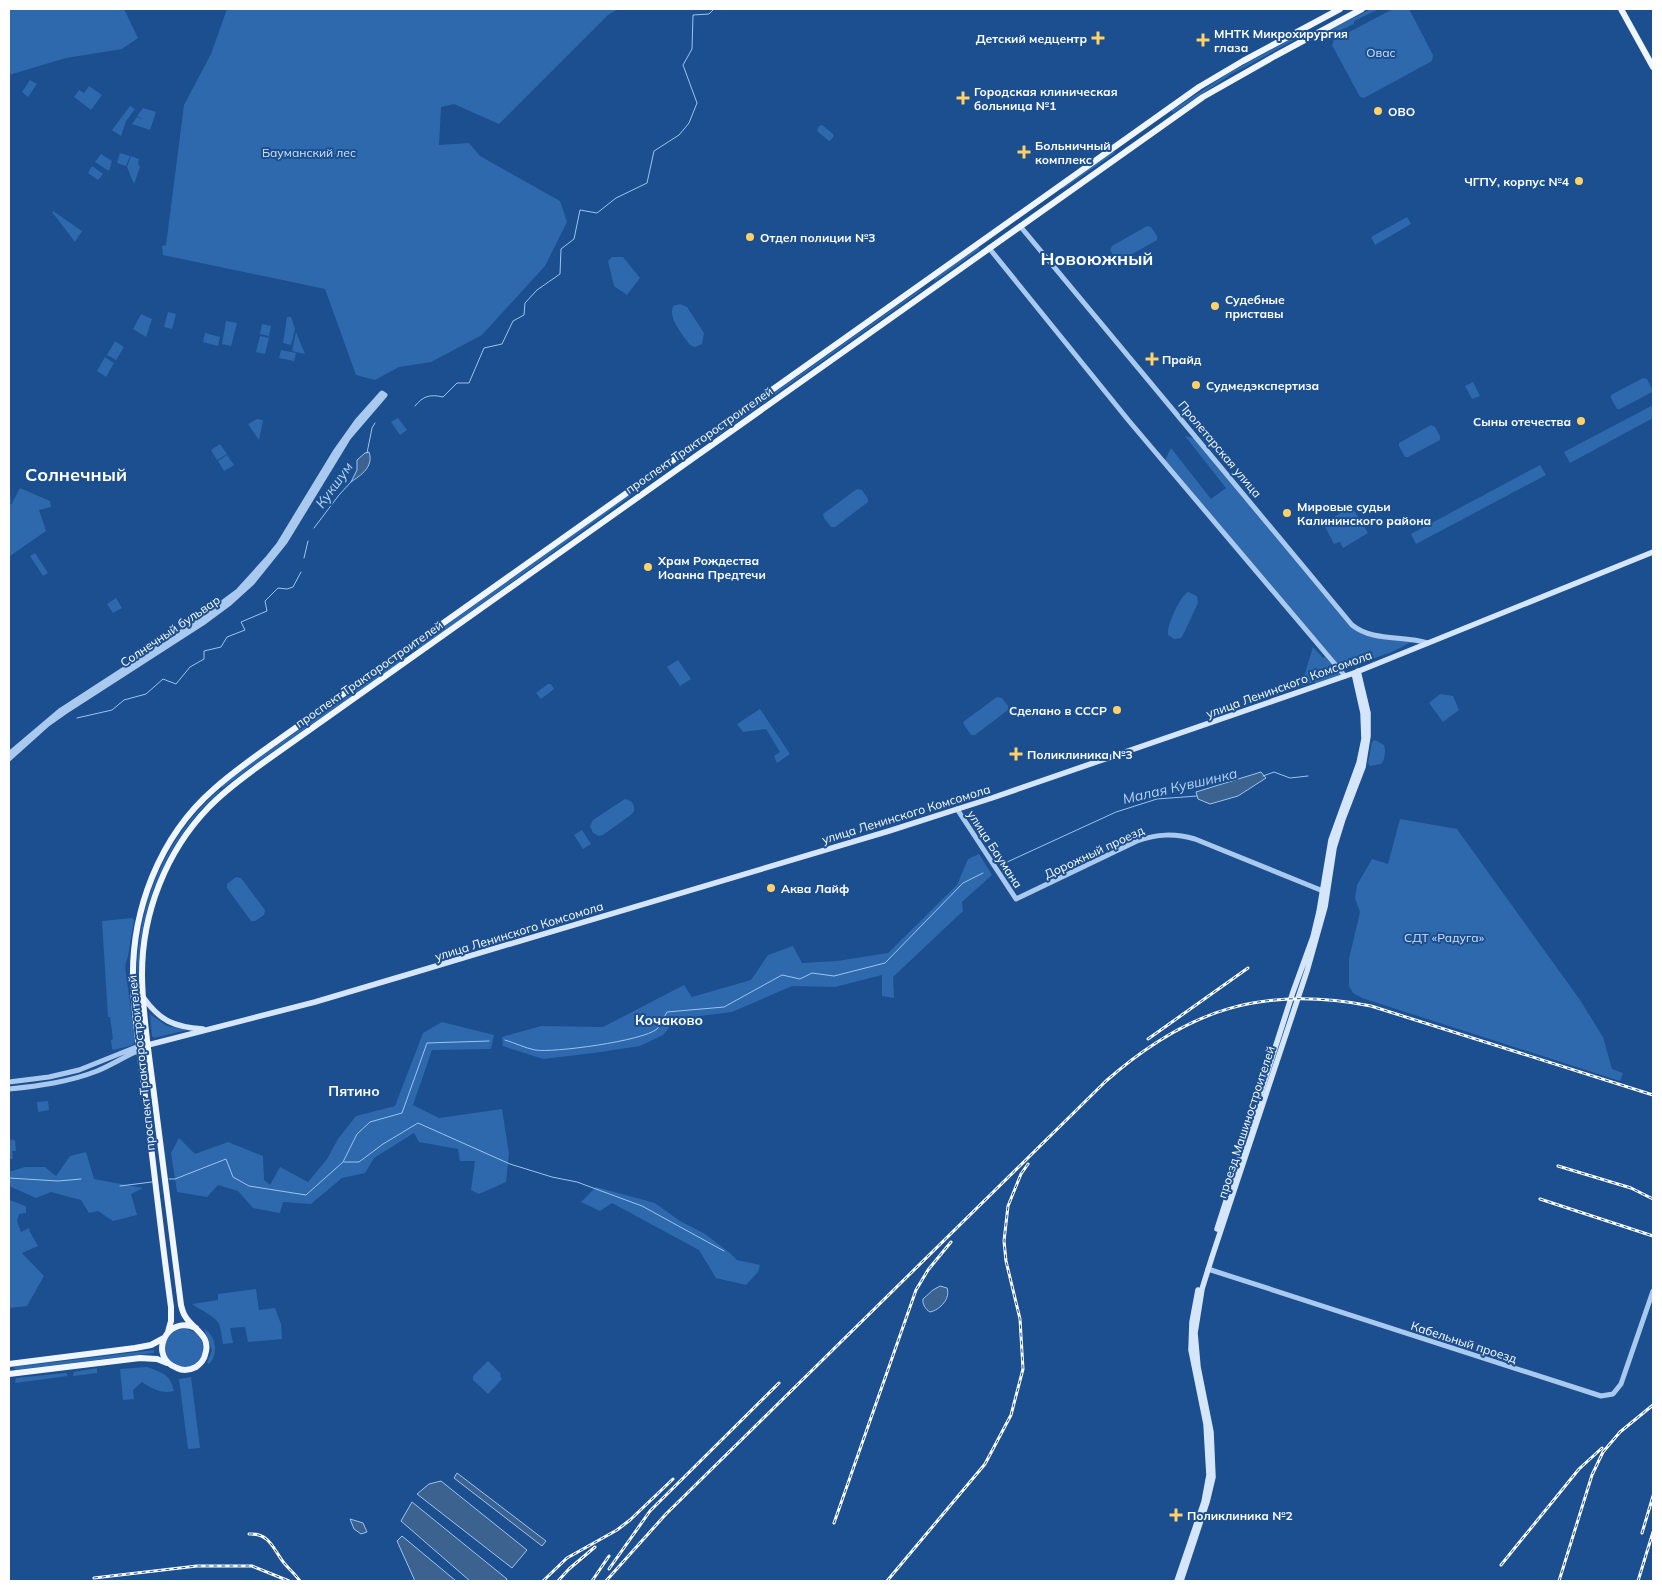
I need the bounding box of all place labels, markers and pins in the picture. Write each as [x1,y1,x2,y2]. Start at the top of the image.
place label: МНТК Микрохирургия глаза [1214,26,1348,55]
place label: Детский медцентр [976,31,1087,46]
marker: Детский медцентр [1091,31,1105,45]
marker: МНТК Микрохирургия глаза [1196,33,1210,47]
place label: Городская клиническая больница №1 [974,84,1118,113]
marker: Городская клиническая больница №1 [956,91,970,105]
place label: ОВО [1388,104,1415,119]
marker: ОВО [1372,105,1384,117]
place label: Больничный комплекс [1035,138,1111,167]
marker: Больничный комплекс [1017,145,1031,159]
place label: ЧГПУ, корпус №4 [1464,174,1569,189]
marker: ЧГПУ, корпус №4 [1573,175,1585,187]
place label: Отдел полиции №3 [760,230,876,245]
marker: Отдел полиции №3 [744,231,756,243]
place label: Судебные приставы [1225,292,1285,321]
marker: Судебные приставы [1209,300,1221,312]
place label: Прайд [1162,352,1202,367]
marker: Прайд [1146,353,1158,365]
place label: Судмедэкспертиза [1206,378,1319,393]
marker: Судмедэкспертиза [1190,379,1202,391]
place label: Сыны отечества [1473,414,1571,429]
marker: Сыны отечества [1575,415,1587,427]
place label: Мировые судьи Калининского района [1297,499,1431,528]
marker: Мировые судьи Калининского района [1281,507,1293,519]
place label: Храм Рождества Иоанна Предтечи [657,553,766,582]
marker: Храм Рождества Иоанна Предтечи [642,561,654,573]
place label: Сделано в СССР [1009,703,1107,718]
marker: Сделано в СССР [1111,704,1123,716]
marker: Поликлиника №3 [1009,747,1023,761]
place label: Поликлиника №3 [1027,747,1133,762]
place label: Аква Лайф [781,881,849,896]
marker: Аква Лайф [765,882,777,894]
marker: Поликлиника №2 [1169,1508,1183,1522]
place label: Поликлиника №2 [1187,1508,1293,1523]

